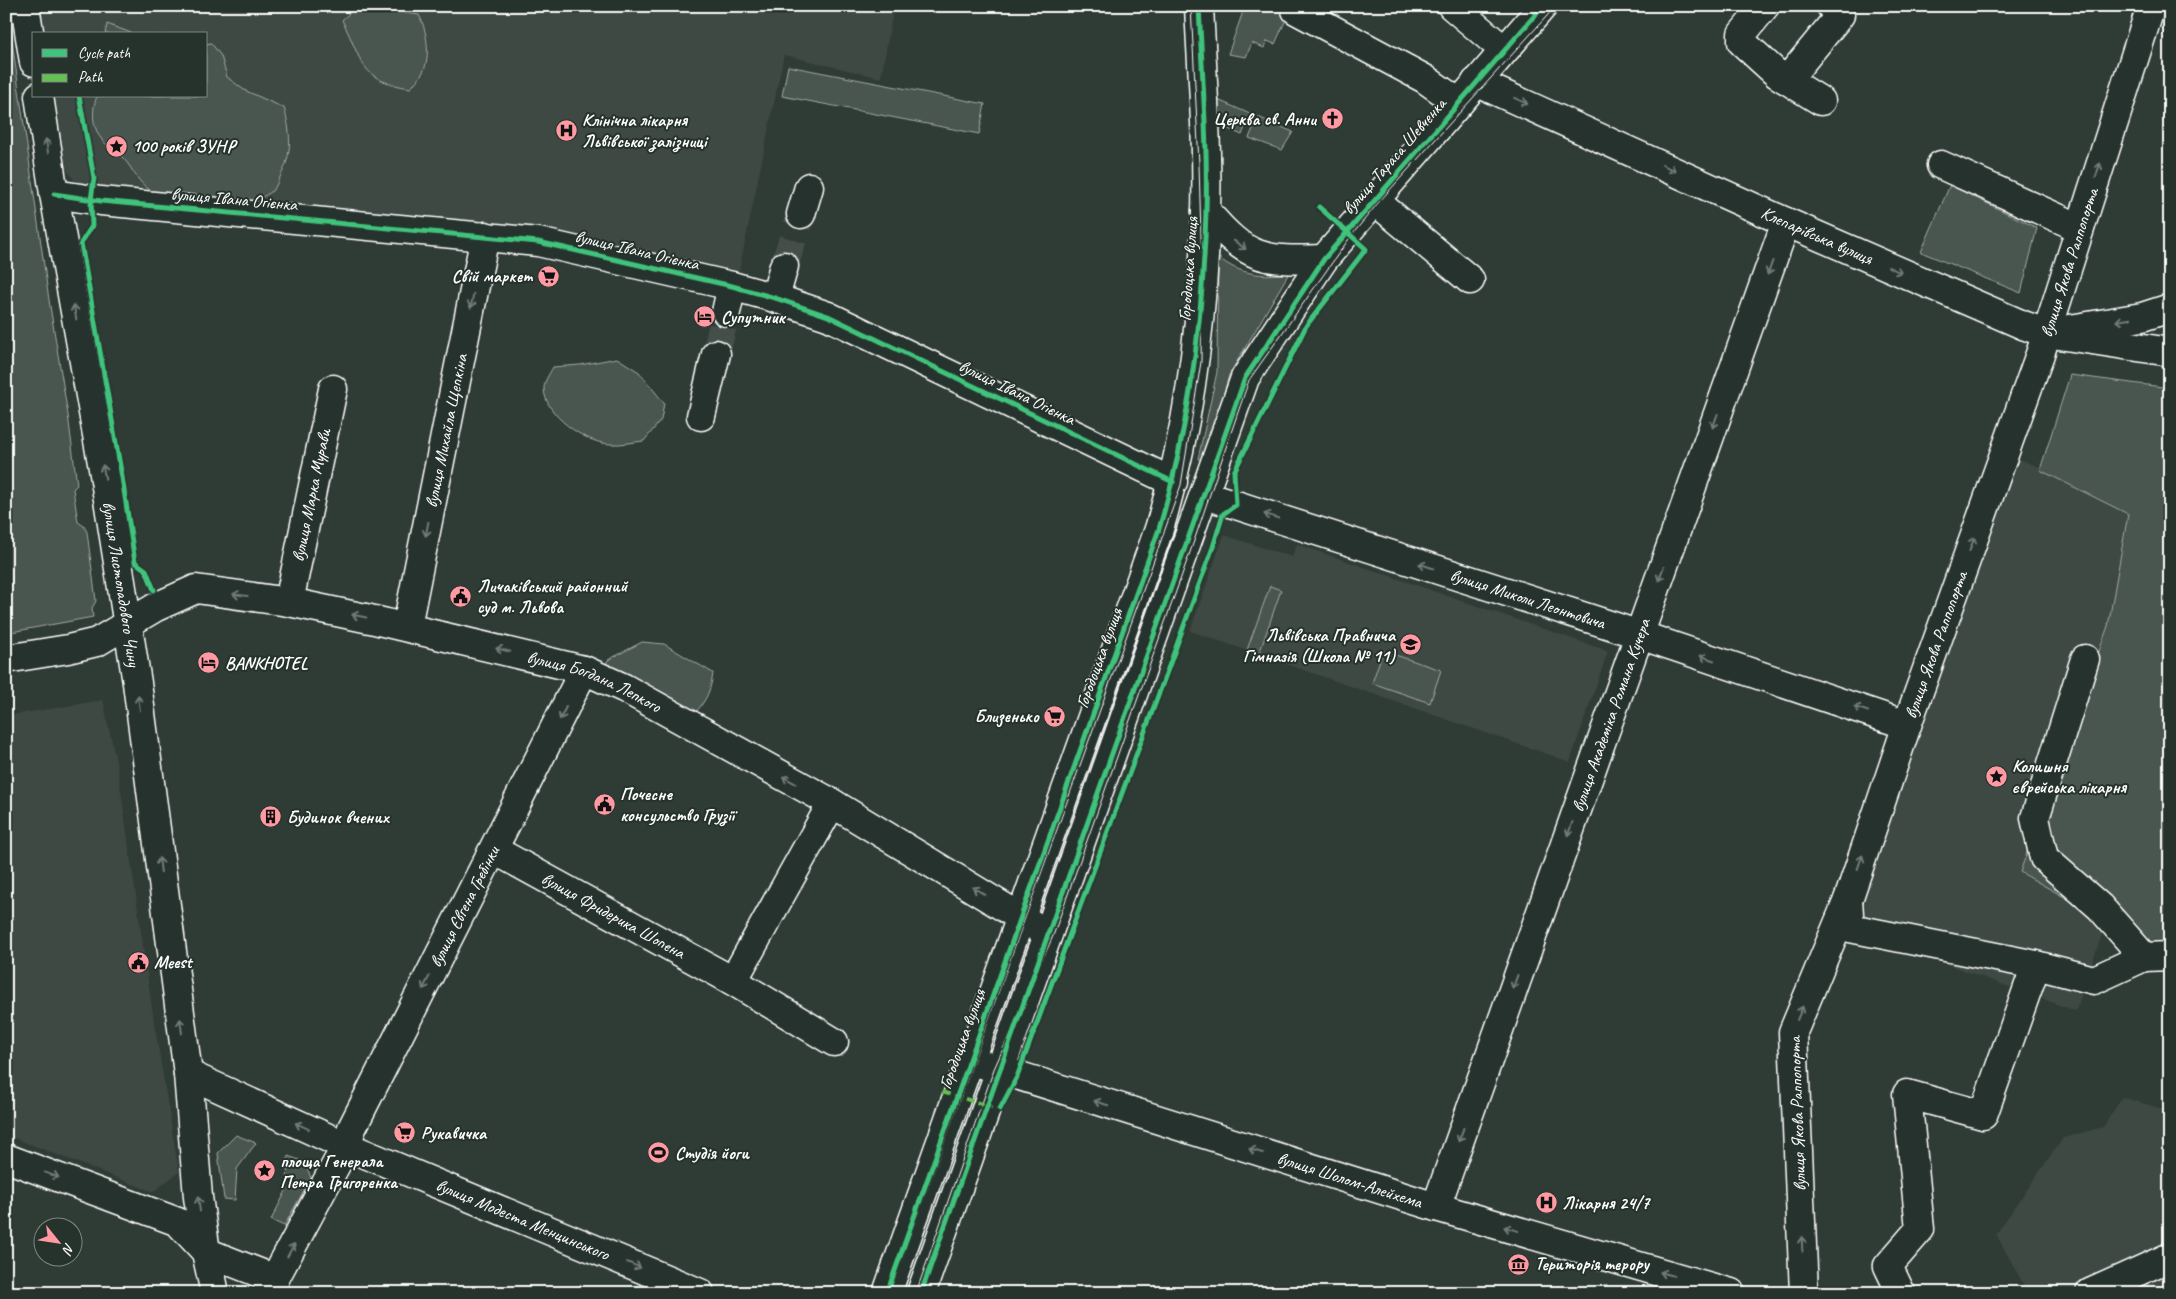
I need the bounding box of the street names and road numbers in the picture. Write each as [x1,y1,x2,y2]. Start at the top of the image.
street label: вулиця Тараса Шевченка [1337,92,1452,219]
street label: вулиця Івана Огієнка [170,183,299,216]
street label: вулиця Якова Раппопорта [2035,184,2104,340]
street label: Клепарівська вулиця [1758,201,1878,270]
street label: Городоцька вулиця [1173,215,1203,322]
street label: вулиця Івана Огієнка [573,225,702,275]
street label: вулиця Михайла Щепкіна [420,351,472,510]
street label: вулиця Івана Огієнка [955,354,1080,430]
street label: вулиця Марка Мурави [287,426,336,564]
street label: вулиця Листопадового Чину [98,500,146,670]
street label: вулиця Миколи Леонтовича [1448,564,1610,634]
street label: вулиця Якова Раппопорта [1899,567,1973,722]
street label: Городоцька вулиця [1071,604,1128,711]
street label: вулиця Академіка Романа Кучера [1566,615,1656,815]
street label: вулиця Богдана Лепкого [525,646,666,718]
street label: вулиця Євгена Гребінки [424,841,505,971]
street label: вулиця Фридерика Шопена [538,867,690,964]
street label: Городоцька вулиця [934,985,991,1092]
street label: вулиця Якова Раппопорта [1783,1035,1811,1192]
street label: вулиця Шолом-Алейхема [1274,1147,1426,1213]
street label: вулиця Модеста Менцинського [433,1174,614,1266]

